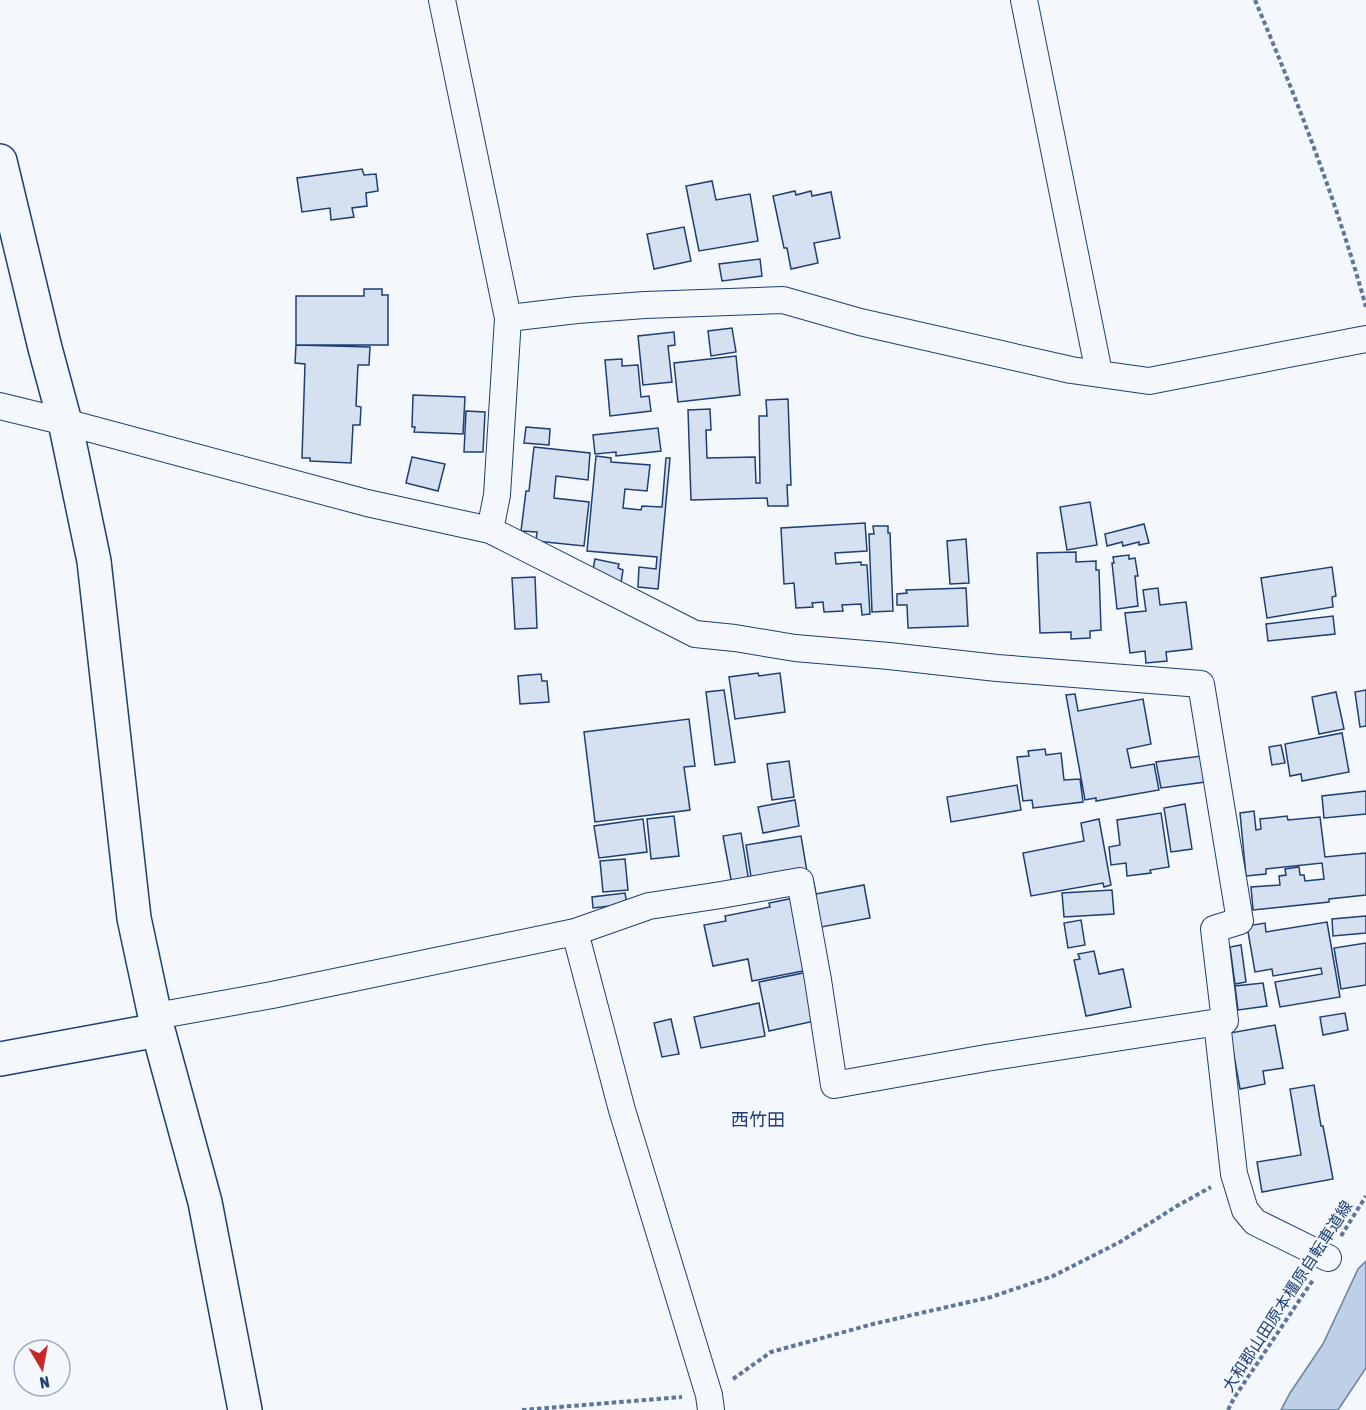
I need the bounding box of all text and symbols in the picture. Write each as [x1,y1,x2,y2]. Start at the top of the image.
district label: 西竹田 [731,1109,785,1130]
street label: 大和郡山田原本橿原自転車道線 [1218,1197,1356,1395]
north arrow [12,1338,72,1398]
text: N [38,1373,51,1392]

